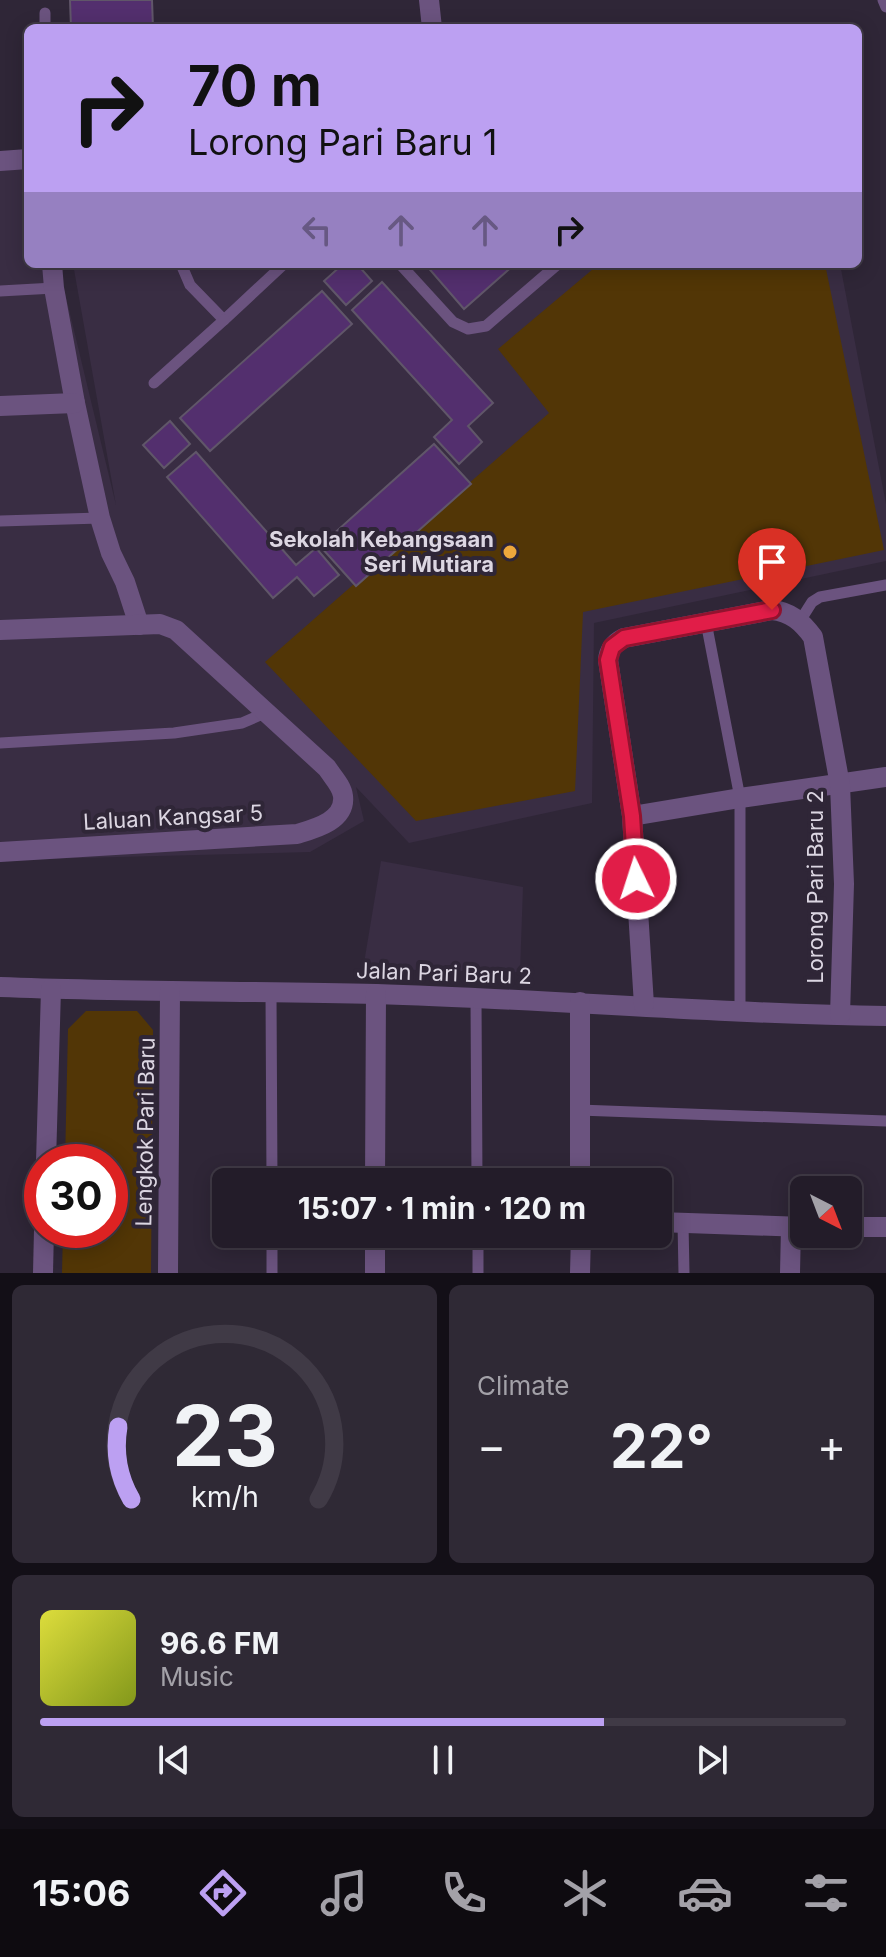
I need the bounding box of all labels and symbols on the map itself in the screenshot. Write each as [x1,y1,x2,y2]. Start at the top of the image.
place label: Sekolah Kebangsaan Seri Mutiara [269,526,494,577]
pin [738,528,806,610]
marker: Sekolah Kebangsaan Seri Mutiara [501,543,519,561]
street label: Lorong Pari Baru 2 [802,790,828,984]
street label: Laluan Kangsar 5 [82,799,264,835]
position arrow [594,837,678,921]
street label: Jalan Pari Baru 2 [356,957,532,989]
street label: Lengkok Pari Baru [130,1037,160,1227]
speed limit sign: 30 [24,1144,128,1248]
north arrow [790,1176,862,1248]

